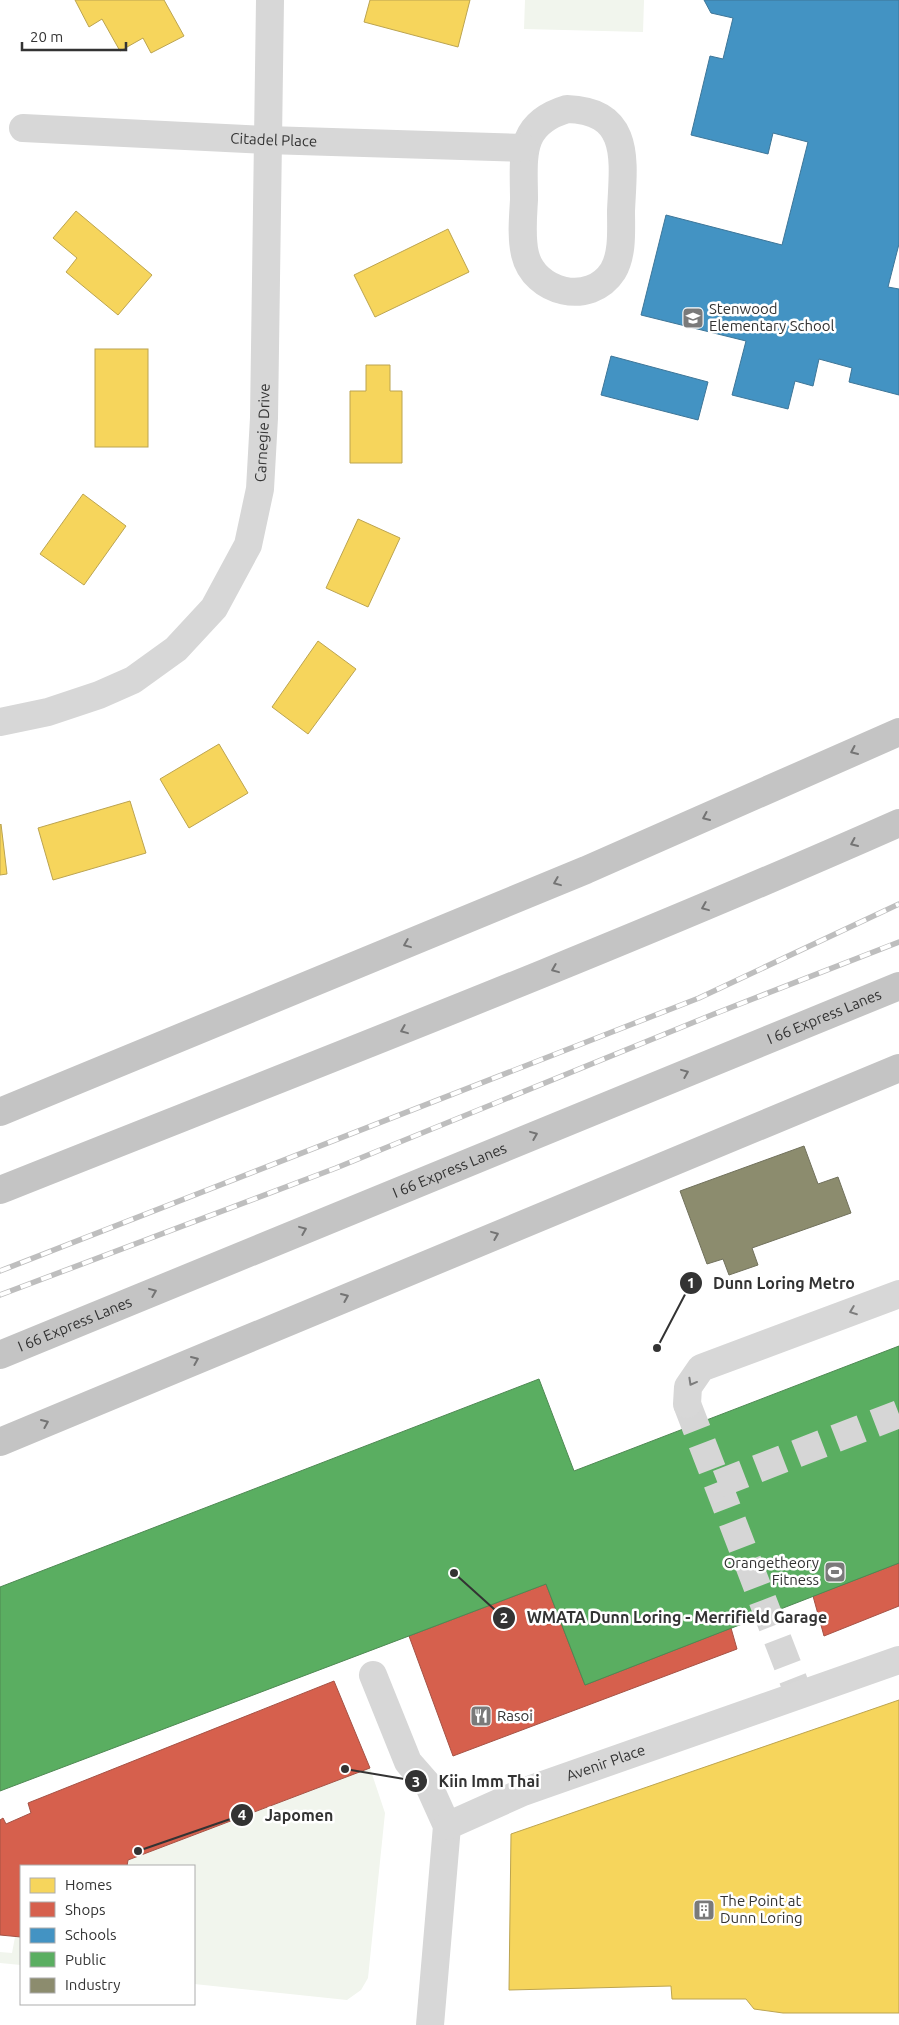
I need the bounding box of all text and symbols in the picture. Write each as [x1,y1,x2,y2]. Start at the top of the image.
scale bar [22,20,126,52]
text: 20 m [30,28,63,45]
street label: Citadel Place [230,129,317,150]
place label: Stenwood Elementary School [709,300,835,334]
school or university icon: Stenwood Elementary School [681,306,705,330]
street label: Carnegie Drive [251,383,272,483]
one-way arrow [850,745,859,756]
one-way arrow [702,811,711,821]
one-way arrow [850,836,859,847]
one-way arrow [553,876,562,886]
one-way arrow [701,901,710,911]
one-way arrow [403,938,412,948]
one-way arrow [551,962,560,973]
street label: I 66 Express Lanes [765,985,884,1047]
one-way arrow [401,1024,409,1034]
one-way arrow [680,1069,689,1080]
one-way arrow [529,1131,538,1142]
street label: I 66 Express Lanes [390,1139,509,1201]
one-way arrow [298,1226,307,1237]
one-way arrow [490,1231,499,1241]
callout: Dunn Loring Metro [678,1268,865,1299]
text: 1 [687,1274,695,1291]
text: Dunn Loring Metro [713,1274,855,1292]
one-way arrow [148,1288,157,1299]
street label: I 66 Express Lanes [15,1293,134,1355]
one-way arrow [340,1293,349,1304]
one-way arrow [850,1305,858,1315]
one-way arrow [190,1356,199,1366]
one-way arrow [688,1377,698,1386]
one-way arrow [40,1418,49,1429]
place label: Orangetheory Fitness [724,1554,819,1588]
sports icon: Orangetheory Fitness [823,1560,847,1584]
callout: WMATA Dunn Loring - Merrifield Garage [492,1602,837,1633]
text: WMATA Dunn Loring - Merrifield Garage [527,1608,827,1626]
text: 2 [500,1609,508,1626]
restaurant icon: Rasoi [469,1704,493,1728]
place label: Rasoi [497,1707,533,1724]
street label: Avenir Place [564,1741,647,1784]
callout: Kiin Imm Thai [403,1766,549,1797]
text: Kiin Imm Thai [438,1772,540,1790]
text: 3 [412,1773,420,1790]
callout: Japomen [230,1800,343,1831]
text: 4 [238,1806,246,1823]
text: Japomen [265,1806,333,1824]
legend [20,1865,195,2005]
text: Homes [65,1876,112,1893]
place label: The Point at Dunn Loring [720,1892,803,1926]
building icon: The Point at Dunn Loring [692,1898,716,1922]
text: Shops [65,1901,106,1918]
text: Schools [65,1926,116,1943]
text: Public [65,1951,106,1968]
text: Industry [65,1976,120,1993]

